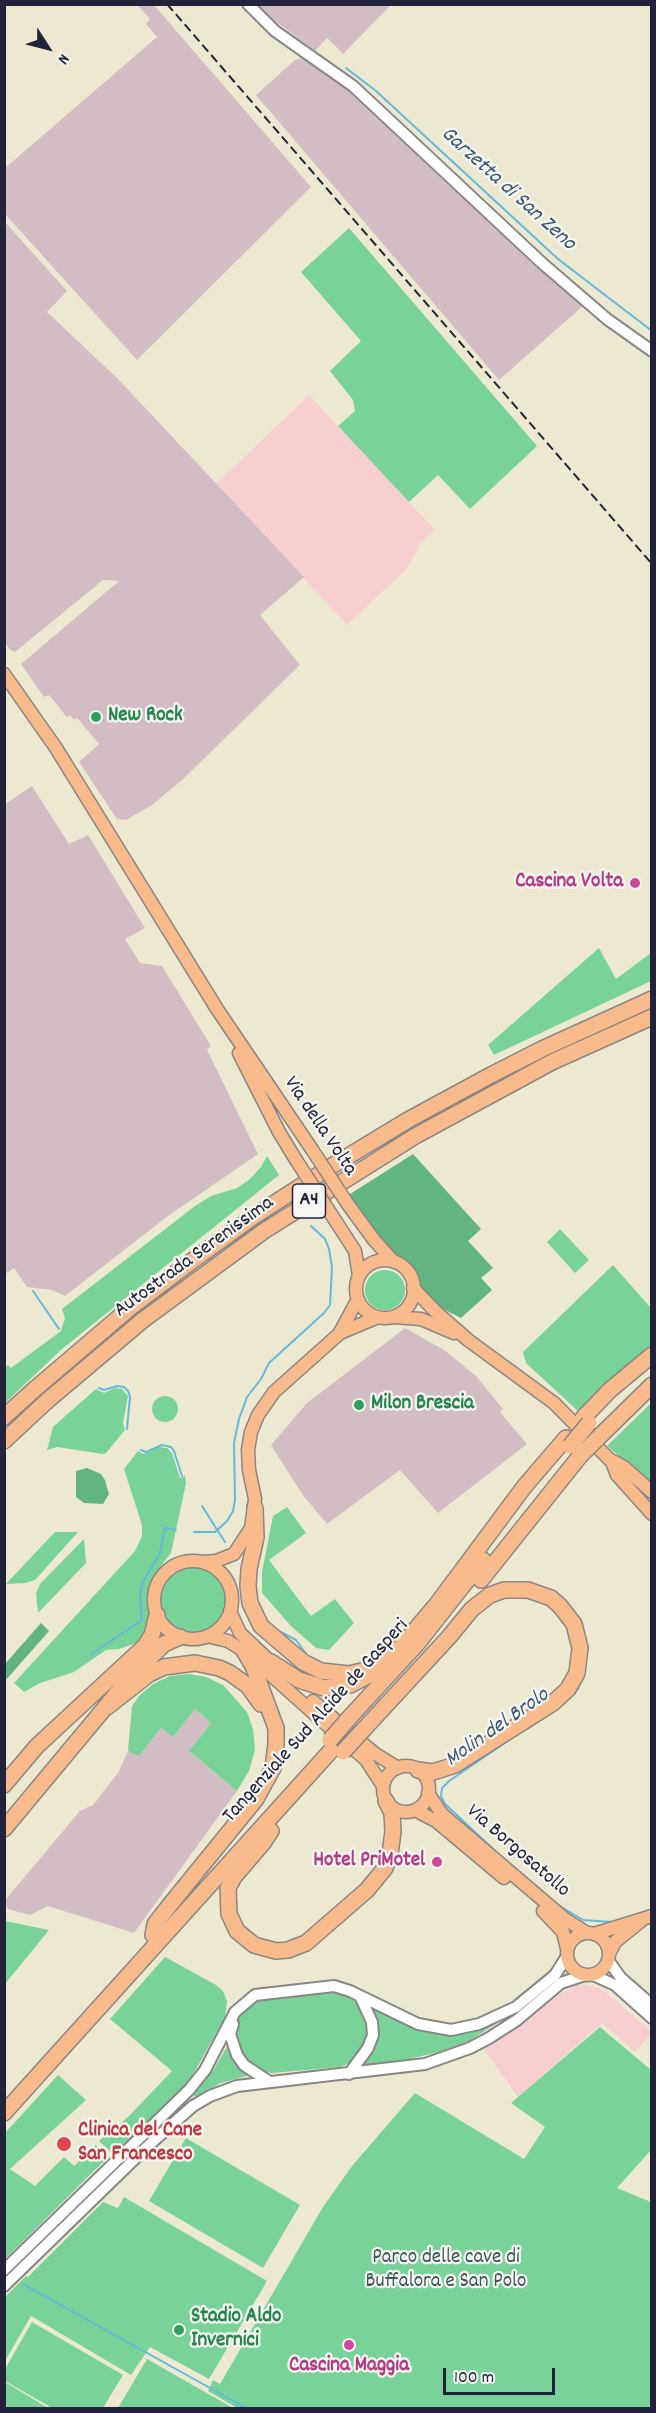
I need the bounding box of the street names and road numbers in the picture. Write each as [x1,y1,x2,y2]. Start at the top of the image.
street label: Via della Volta [277,1073,361,1181]
road number: A4 [292,1184,326,1218]
street label: Autostrada Serenissima [110,1192,280,1324]
street label: Tangenziale Sud Alcide de Gasperi [219,1615,415,1829]
street label: Via Borgosatollo [460,1800,574,1904]

